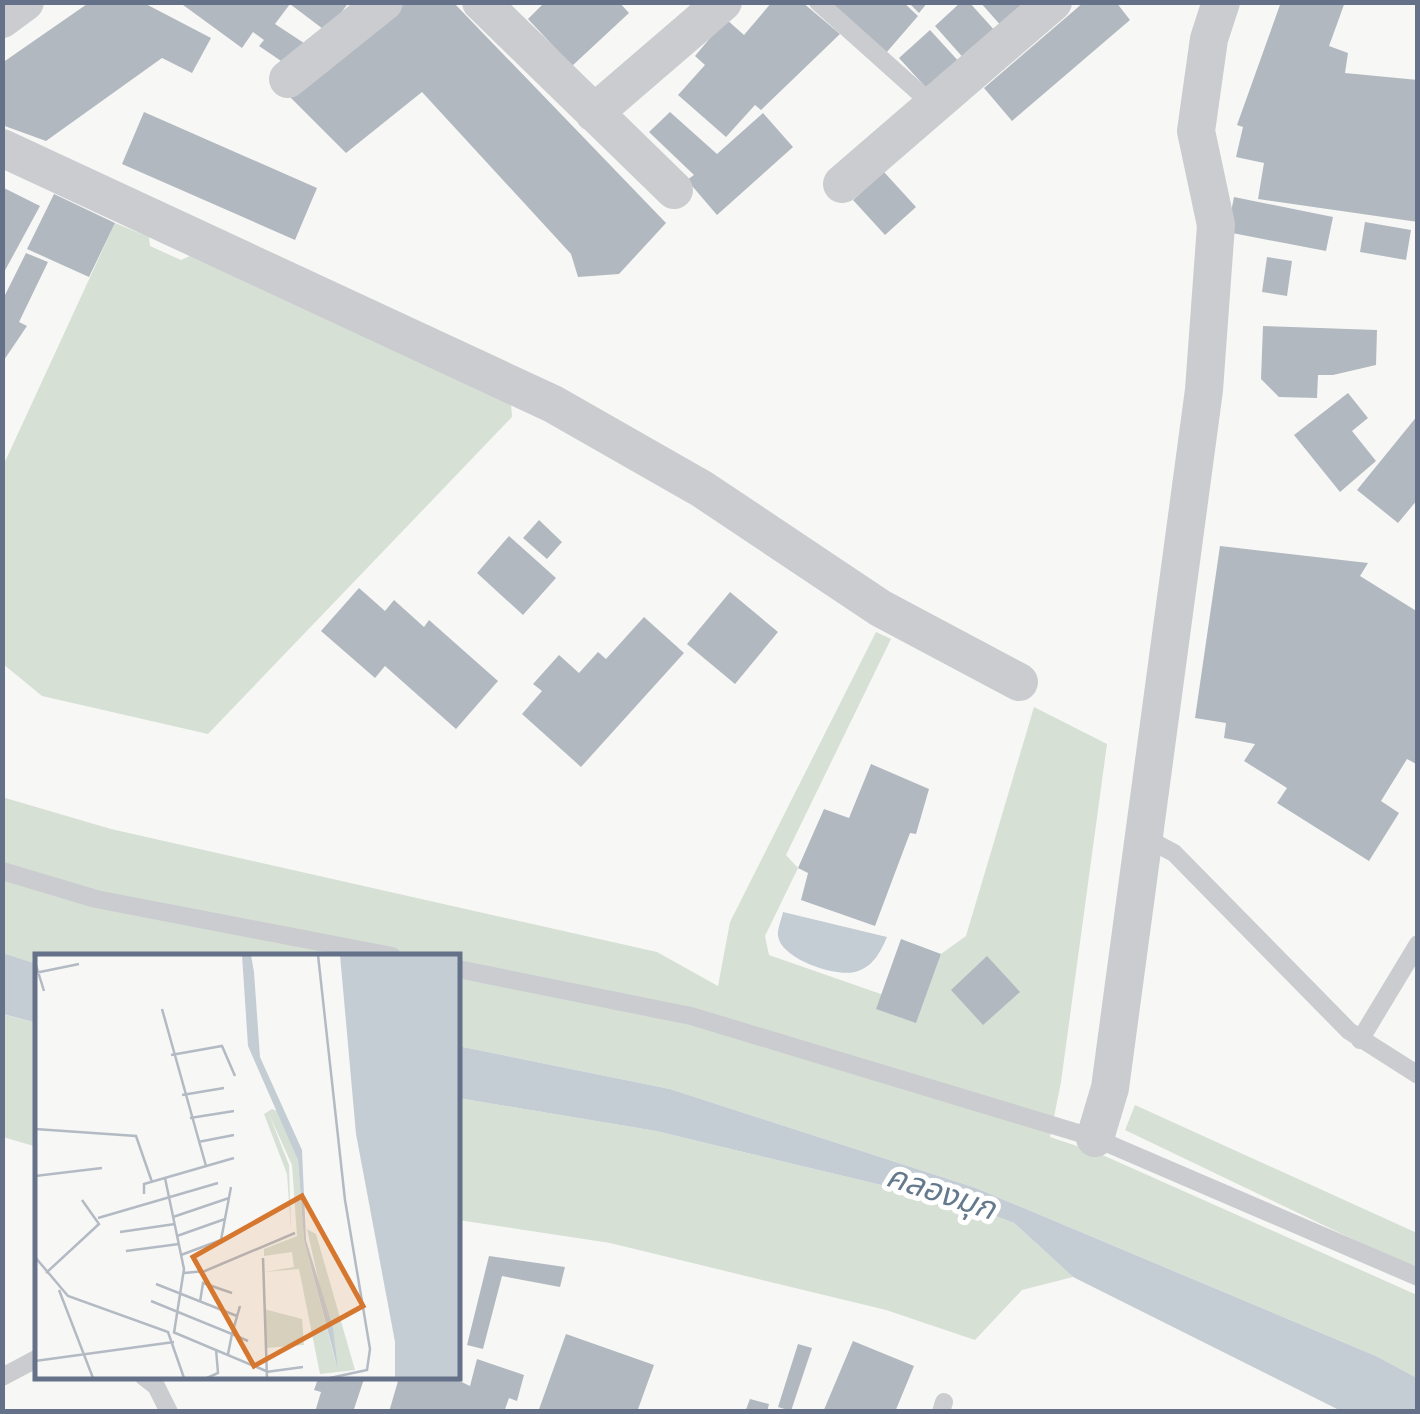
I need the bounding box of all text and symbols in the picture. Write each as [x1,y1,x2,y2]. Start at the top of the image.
inset map [35,954,460,1379]
water label: คลองมุก [881,1153,1003,1230]

